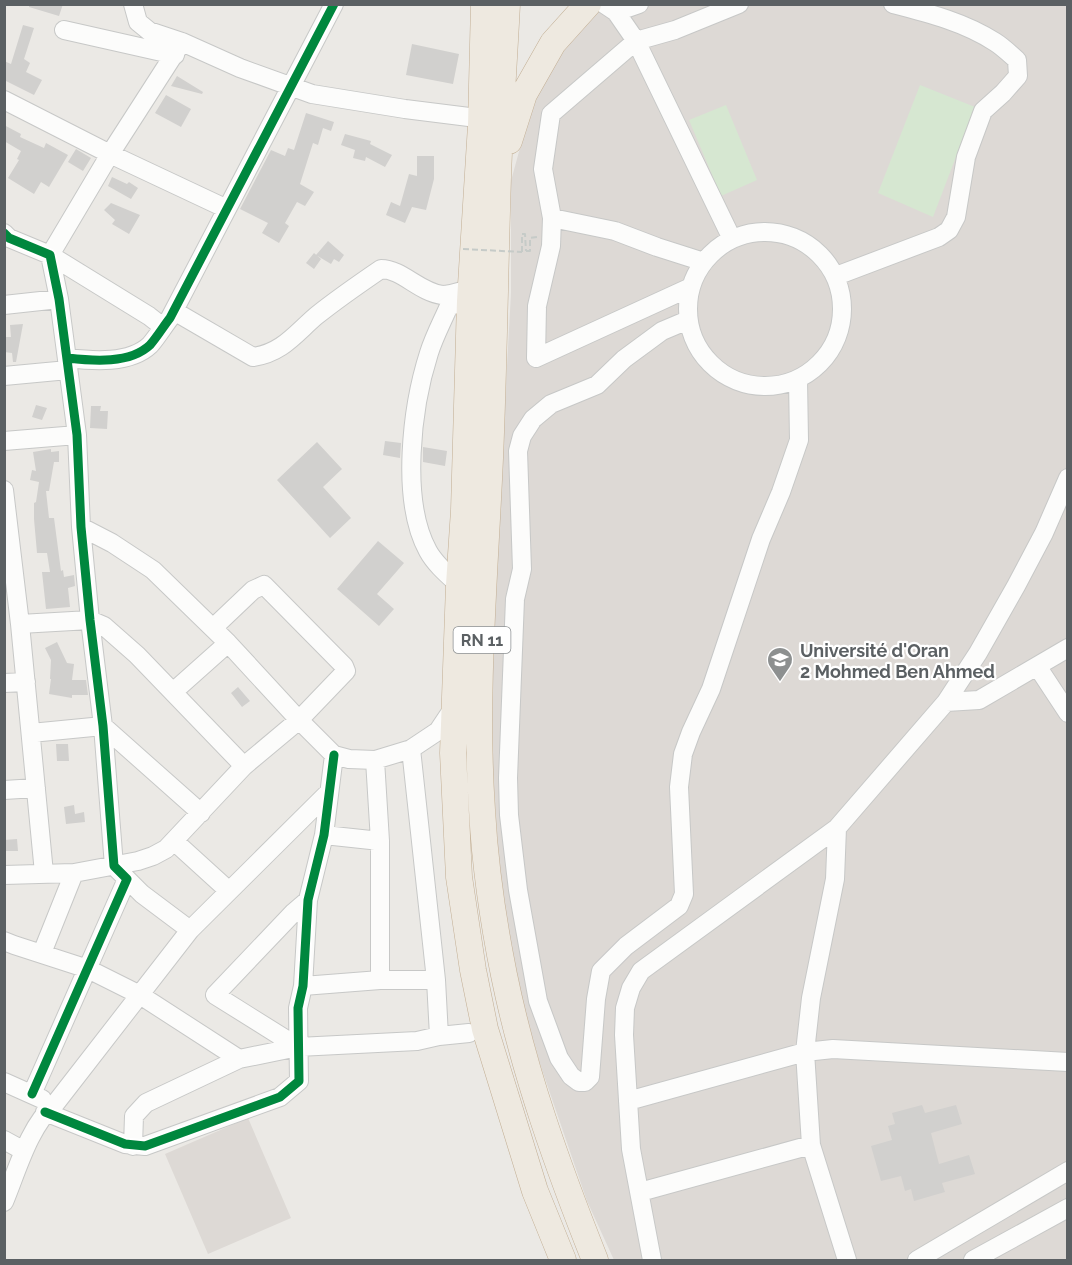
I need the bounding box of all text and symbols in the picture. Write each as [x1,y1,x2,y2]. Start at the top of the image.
road number: RN 11 [454,627,510,653]
place label: Université d'Oran 2 Mohmed Ben Ahmed [800,640,995,682]
school or university icon: Université d'Oran 2 Mohmed Ben Ahmed [765,645,795,683]

